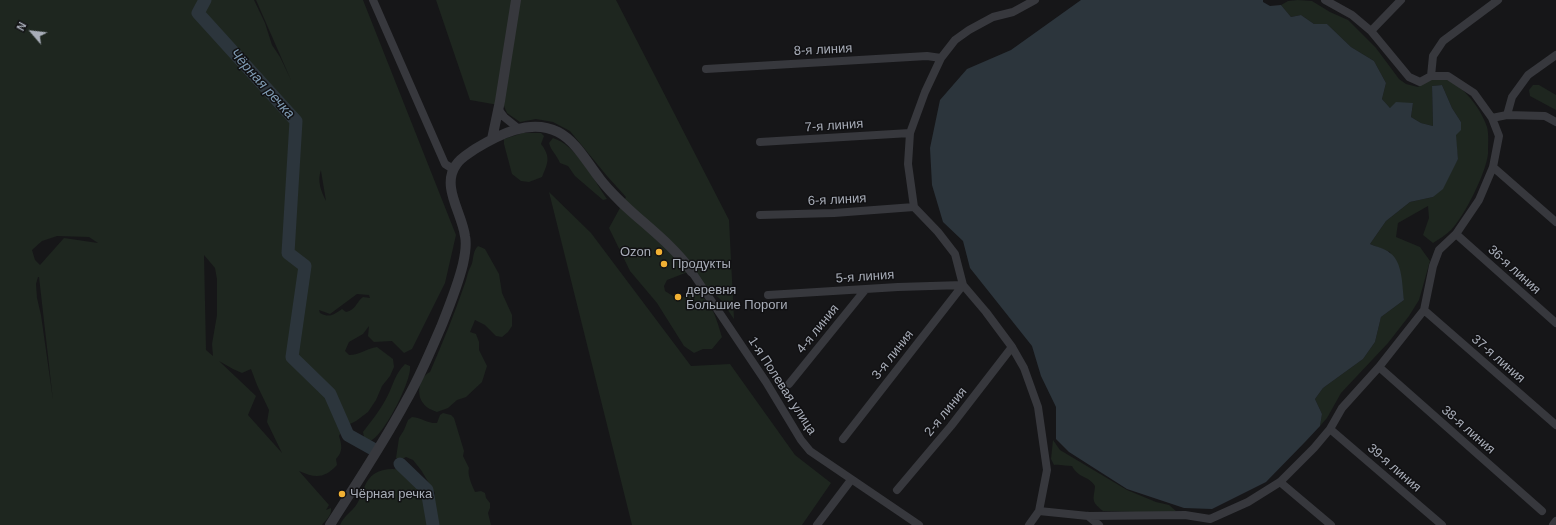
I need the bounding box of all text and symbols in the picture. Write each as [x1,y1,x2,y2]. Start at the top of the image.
north arrow [12,12,52,52]
text: N [14,20,29,33]
street label: 8-я линия [793,41,853,59]
water label: Чёрная речка [226,46,298,122]
street label: 7-я линия [804,116,864,136]
street label: 6-я линия [807,191,867,209]
street label: 36-я линия [1484,242,1544,298]
place label: Ozon [620,244,651,260]
marker: Ozon [654,247,664,257]
place label: Продукты [672,256,731,272]
marker: Продукты [659,259,669,269]
street label: 5-я линия [835,267,895,287]
place label: деревня Большие Пороги [686,282,787,313]
marker: деревня Большие Пороги [673,292,683,302]
street label: 4-я линия [794,301,842,357]
street label: 3-я линия [869,327,917,383]
street label: 37-я линия [1468,332,1528,386]
street label: 1-я Полевая улица [744,334,820,438]
street label: 2-я линия [922,384,970,440]
street label: 38-я линия [1438,403,1498,457]
street label: 39-я линия [1364,441,1424,495]
place label: Чёрная речка [350,486,432,502]
marker: Чёрная речка [337,489,347,499]

